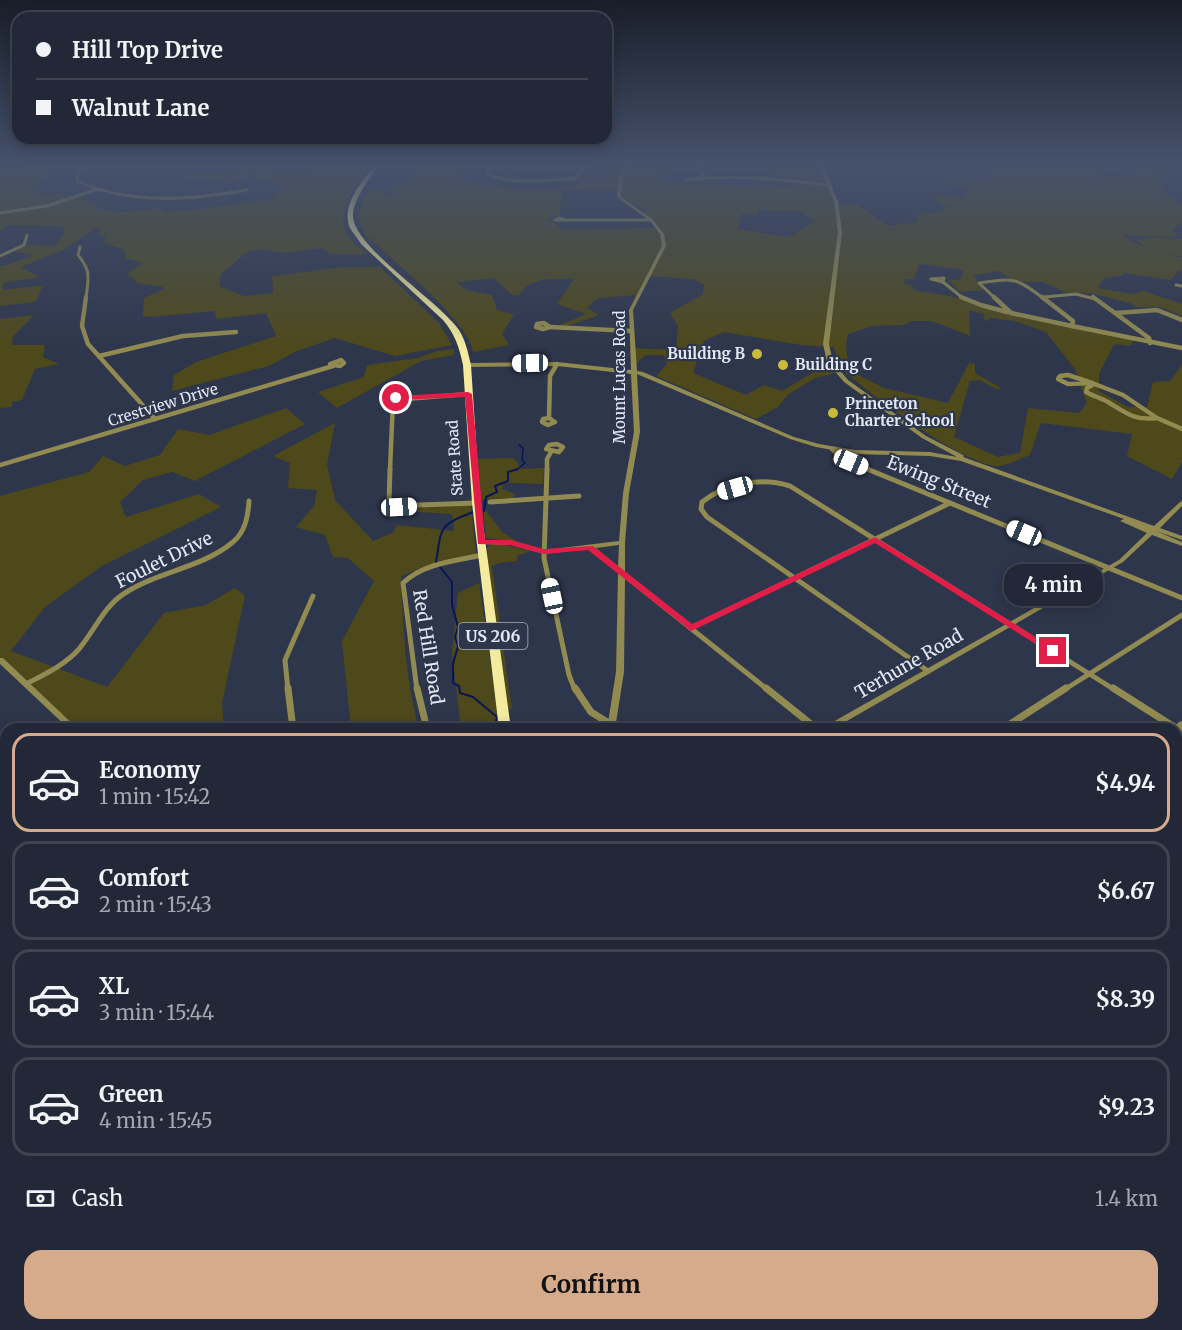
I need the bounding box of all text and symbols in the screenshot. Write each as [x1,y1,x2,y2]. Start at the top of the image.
text: Hill Top Drive [72,36,223,64]
text: Walnut Lane [72,94,209,122]
street label: Mount Lucas Road [610,310,629,444]
place label: Building B [667,344,746,363]
marker: Building B [750,347,764,361]
car [512,354,548,372]
place label: Building C [795,355,872,374]
marker: Building C [776,358,790,372]
street label: Crestview Drive [106,379,220,430]
route start [382,384,409,411]
place label: Princeton Charter School [845,394,955,430]
marker: Princeton Charter School [826,406,840,420]
street label: State Road [442,419,467,497]
car [831,447,871,477]
street label: Ewing Street [884,450,995,513]
car [715,474,755,502]
car [381,497,417,517]
car [1004,518,1044,548]
street label: Foulet Drive [112,526,216,593]
callout: 4 min [1004,564,1102,606]
text: 4 min [1025,572,1082,597]
car [539,577,565,615]
street label: Red Hill Road [408,588,449,706]
road number: US 206 [458,623,528,649]
street label: Terhune Road [851,623,967,704]
route end [1039,637,1066,664]
icon: car [27,756,81,810]
text: Economy [99,756,200,784]
text: $4.94 [1095,769,1155,797]
text: 1 min · 15:42 [99,784,210,809]
icon: car [27,864,81,918]
text: Comfort [99,864,189,892]
text: $6.67 [1097,877,1155,905]
text: 2 min · 15:43 [99,892,212,917]
icon: car [27,972,81,1026]
text: XL [99,972,129,1000]
text: $8.39 [1095,985,1155,1013]
text: 3 min · 15:44 [99,1000,214,1025]
icon: car [27,1080,81,1134]
text: Green [99,1080,163,1108]
text: $9.23 [1098,1093,1155,1121]
text: 4 min · 15:45 [99,1108,213,1133]
icon: cash [24,1182,57,1215]
text: Cash [72,1184,123,1212]
text: 1.4 km [1095,1186,1158,1211]
button: Confirm [24,1250,1158,1319]

